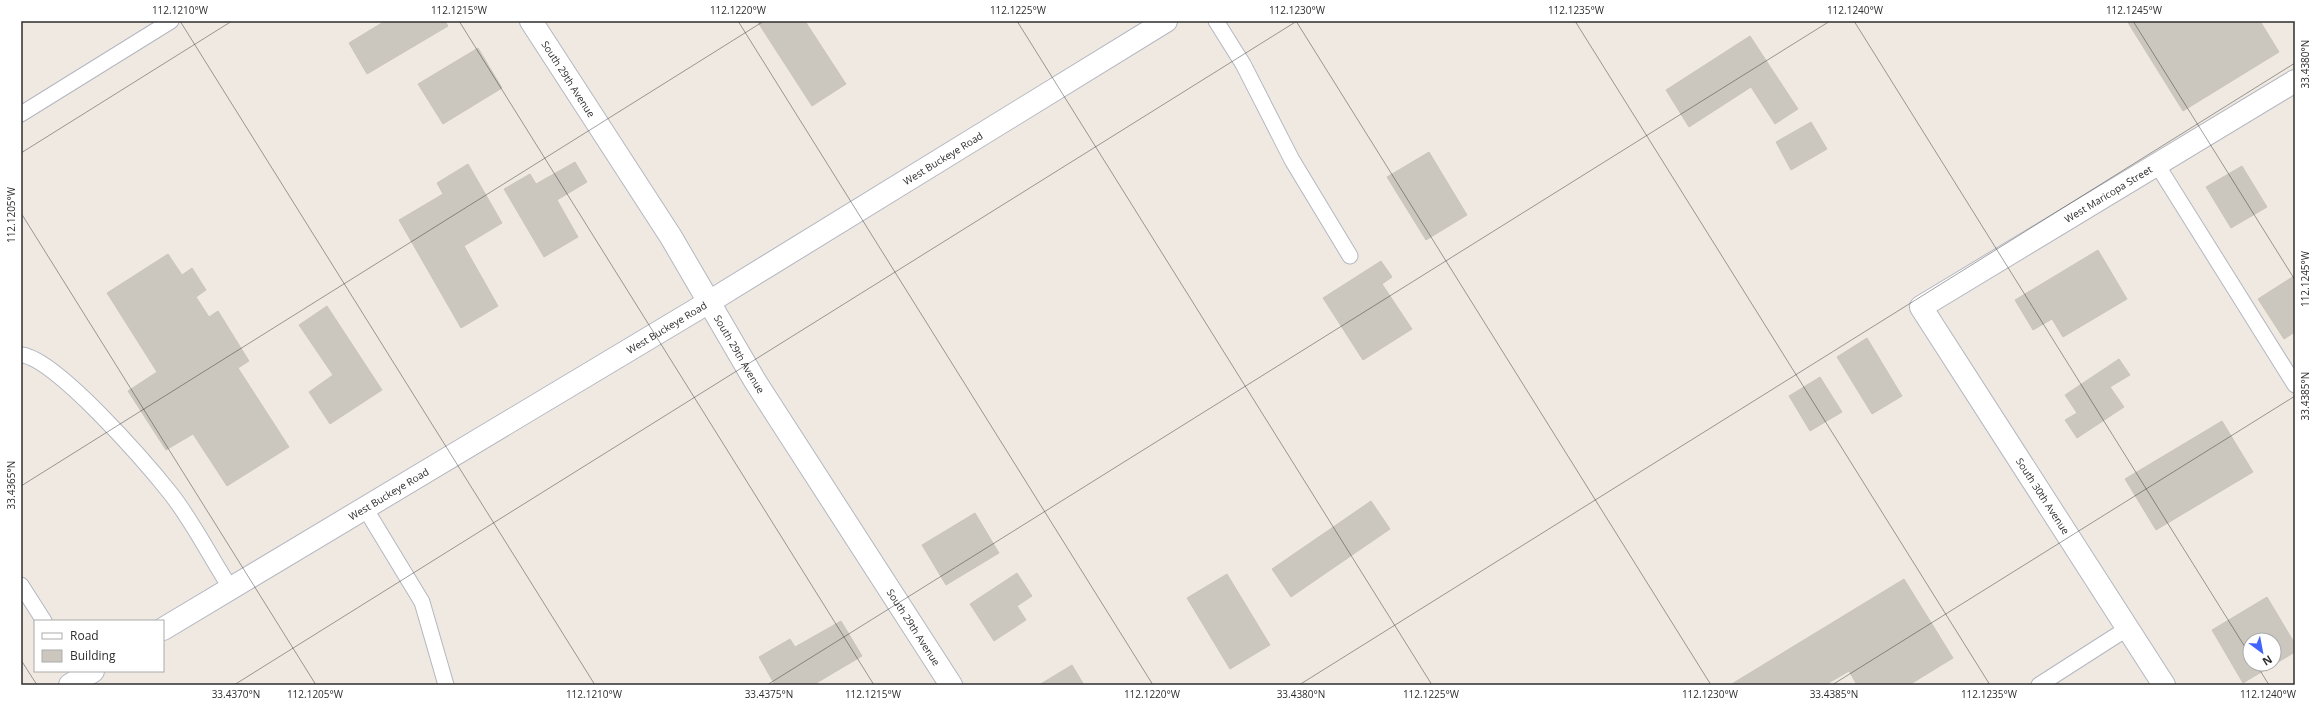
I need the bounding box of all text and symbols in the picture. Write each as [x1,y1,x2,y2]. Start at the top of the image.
text: 112.1210°W [152,3,209,17]
text: 112.1215°W [431,3,488,17]
text: 112.1220°W [710,3,767,17]
text: 112.1225°W [990,3,1047,17]
text: 112.1230°W [1269,3,1326,17]
text: 112.1235°W [1548,3,1605,17]
text: 112.1240°W [1827,3,1884,17]
text: 112.1245°W [2106,3,2163,17]
street label: South 29th Avenue [539,38,599,120]
text: 33.4380°N [2298,40,2312,88]
street label: West Buckeye Road [900,128,985,188]
street label: West Maricopa Street [2062,162,2155,226]
text: 112.1205°W [4,186,18,243]
text: 112.1245°W [2298,250,2312,307]
street label: West Buckeye Road [624,298,709,357]
street label: South 29th Avenue [711,312,768,396]
text: 33.4385°N [2298,372,2312,420]
street label: South 30th Avenue [2013,455,2073,537]
text: 33.4365°N [4,461,18,509]
street label: West Buckeye Road [346,464,431,523]
street label: South 29th Avenue [884,586,944,668]
legend [34,620,164,672]
text: Road [70,627,99,644]
north arrow [2242,632,2282,672]
text: Building [70,647,116,664]
text: N [2260,652,2275,670]
text: 33.4370°N [212,687,260,701]
text: 112.1205°W [287,687,344,701]
text: 112.1210°W [566,687,623,701]
text: 33.4375°N [745,687,793,701]
text: 112.1215°W [845,687,902,701]
text: 112.1220°W [1124,687,1181,701]
text: 33.4380°N [1277,687,1325,701]
text: 112.1225°W [1403,687,1460,701]
text: 112.1230°W [1682,687,1739,701]
text: 33.4385°N [1810,687,1858,701]
text: 112.1235°W [1961,687,2018,701]
text: 112.1240°W [2240,687,2297,701]

